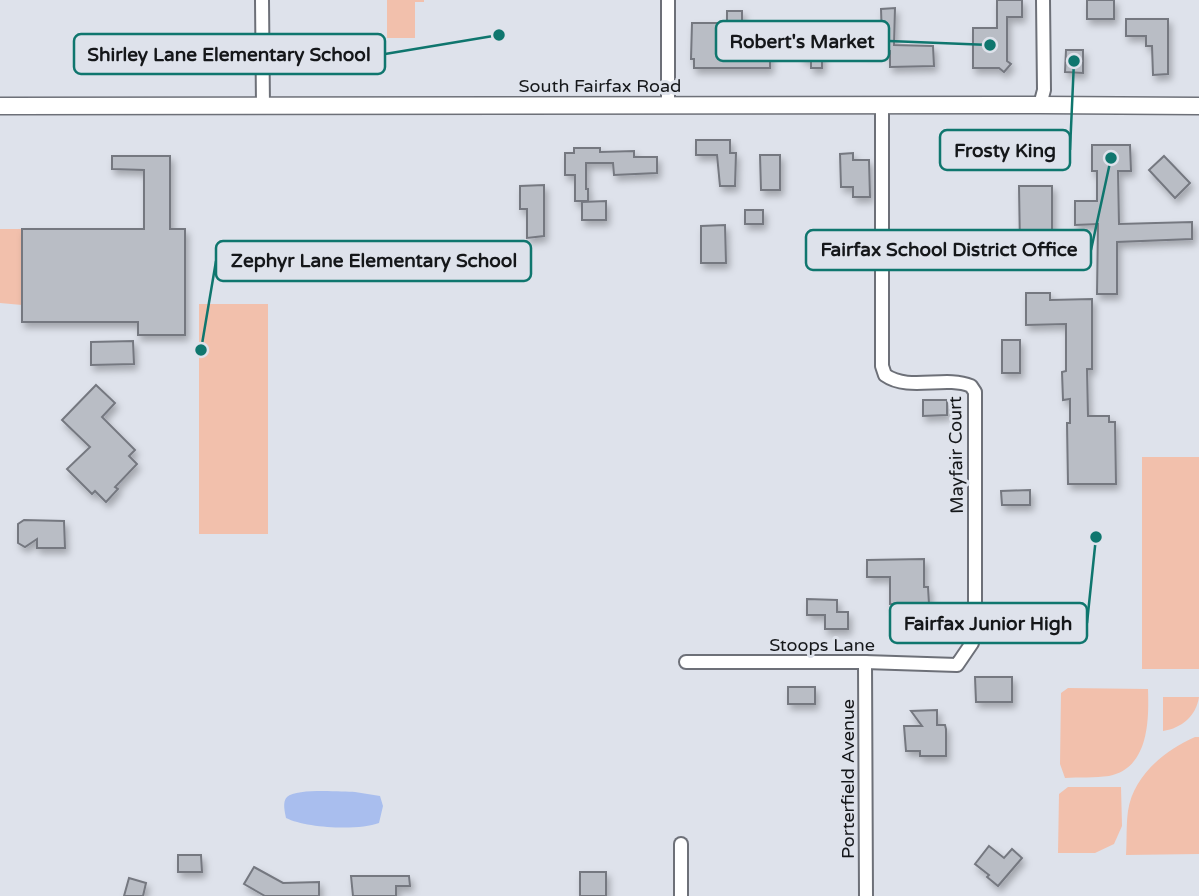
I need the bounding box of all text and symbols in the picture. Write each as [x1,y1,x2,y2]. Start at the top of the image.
callout: Robert's Market [716,21,889,61]
text: Robert's Market [729,31,875,53]
callout: Shirley Lane Elementary School [74,34,385,74]
text: Shirley Lane Elementary School [87,44,371,67]
street label: South Fairfax Road [519,75,681,97]
callout: Frosty King [940,130,1070,170]
text: Frosty King [954,140,1056,163]
callout: Fairfax School District Office [806,230,1091,270]
text: Fairfax School District Office [820,239,1078,261]
callout: Zephyr Lane Elementary School [216,241,531,281]
text: Zephyr Lane Elementary School [231,250,517,273]
street label: Mayfair Court [944,396,968,514]
callout: Fairfax Junior High [890,603,1087,643]
text: Fairfax Junior High [904,613,1072,636]
street label: Stoops Lane [769,634,875,656]
street label: Porterfield Avenue [837,699,859,859]

